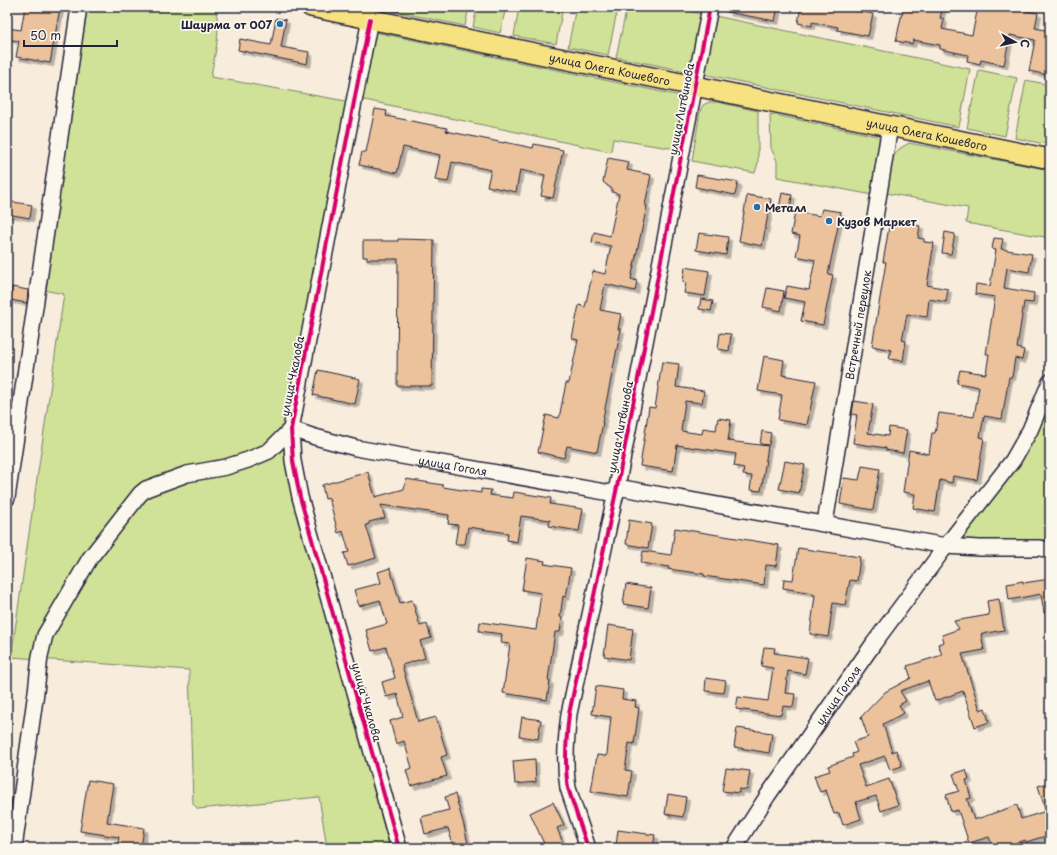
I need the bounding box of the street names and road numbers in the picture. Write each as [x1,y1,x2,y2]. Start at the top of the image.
street label: улица Олега Кошевого [548,48,672,89]
street label: улица Литвинова [664,61,698,157]
street label: улица Олега Кошевого [865,113,989,154]
street label: Встречный переулок [840,268,875,381]
street label: улица Чкалова [276,334,308,418]
street label: улица Литвинова [603,379,637,475]
street label: улица Гоголя [417,451,489,480]
street label: улица Чкалова [348,660,386,744]
street label: улица Гоголя [811,662,865,728]

